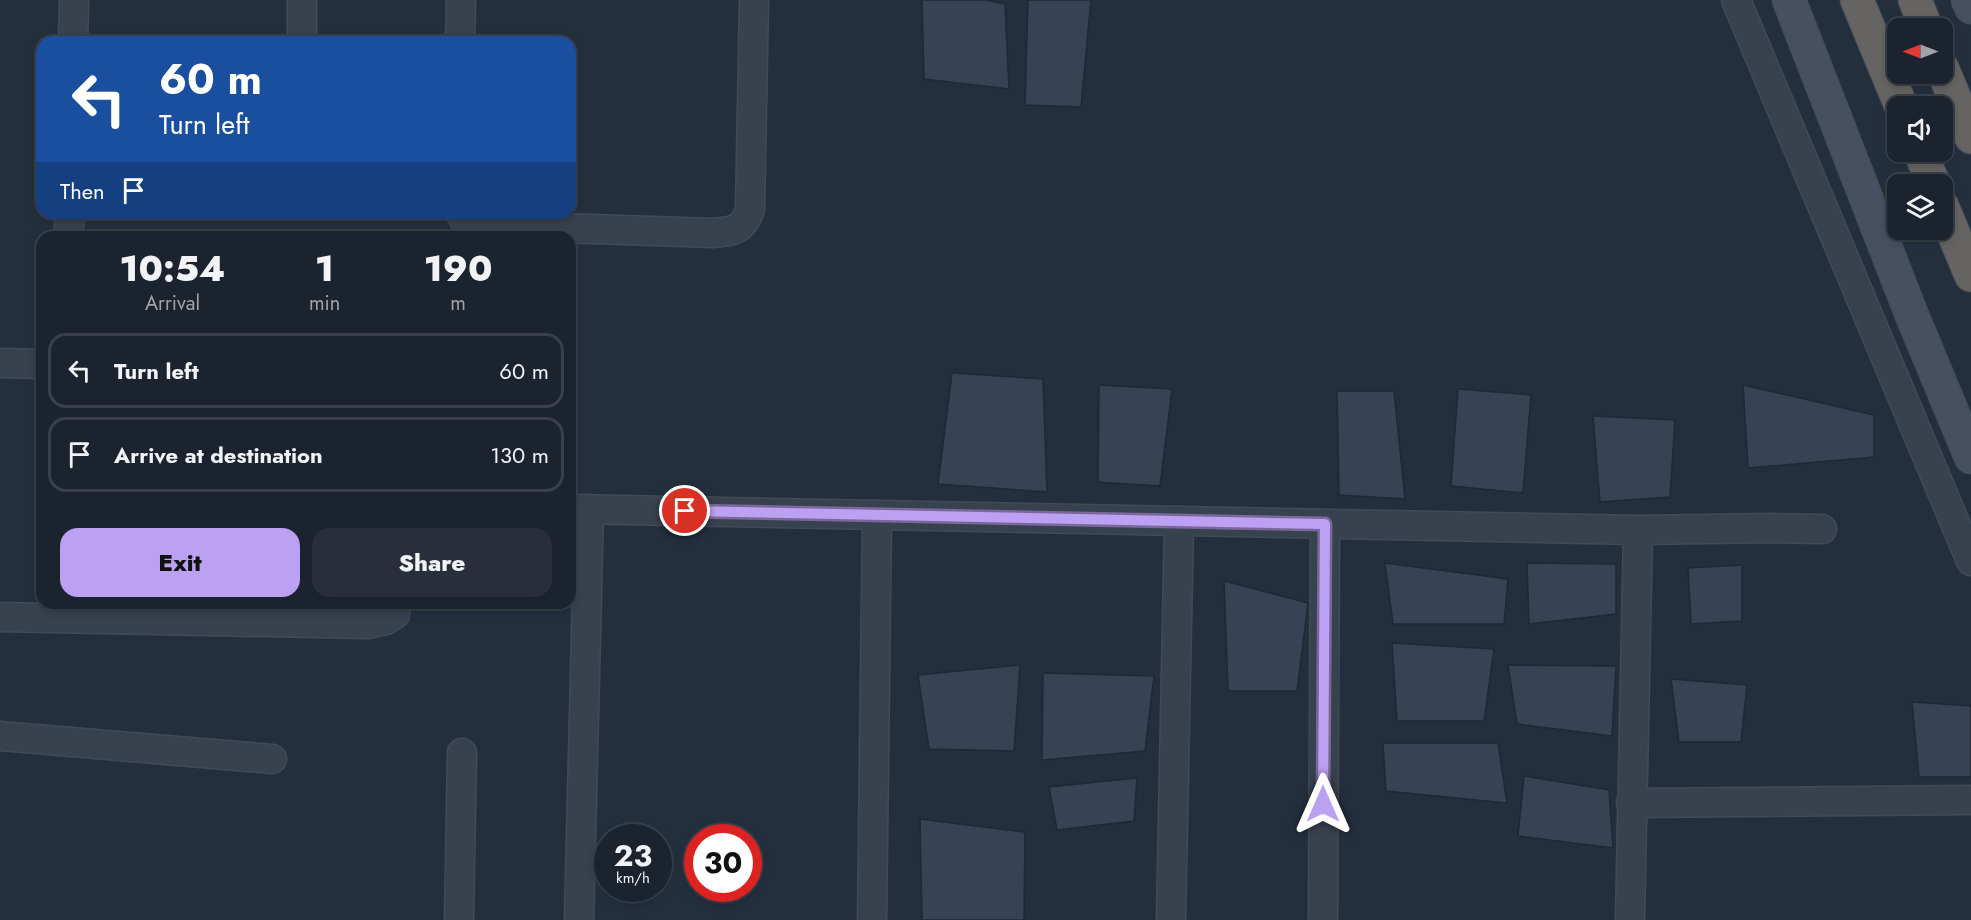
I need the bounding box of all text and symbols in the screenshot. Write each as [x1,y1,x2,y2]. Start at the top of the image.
north arrow [1887,18,1953,84]
map controls [1887,18,1953,240]
text: 60 m [159,49,262,110]
icon: left [60,60,138,138]
button: sound [1887,96,1953,162]
text: Turn left [159,105,249,144]
icon: arrive [117,174,150,207]
button: layers [1887,174,1953,240]
text: Then [60,175,105,207]
text: 10:54 [120,242,225,294]
text: 1 [315,242,334,294]
text: 190 [424,242,492,294]
text: Arrival [145,289,200,318]
text: min [309,289,340,318]
text: m [450,289,466,318]
icon: left [63,354,96,387]
text: Turn left [114,355,199,387]
text: 60 m [499,355,549,387]
icon: arrive [63,438,96,471]
text: Arrive at destination [114,439,323,471]
text: 130 m [490,439,549,471]
pin [659,485,710,536]
icon: arrive [668,494,701,527]
button: Exit [60,528,300,597]
button: Share [312,528,552,597]
position arrow [1291,772,1355,836]
speed limit sign: 30 [684,824,762,902]
text: 23 [614,834,652,877]
text: km/h [616,867,650,889]

